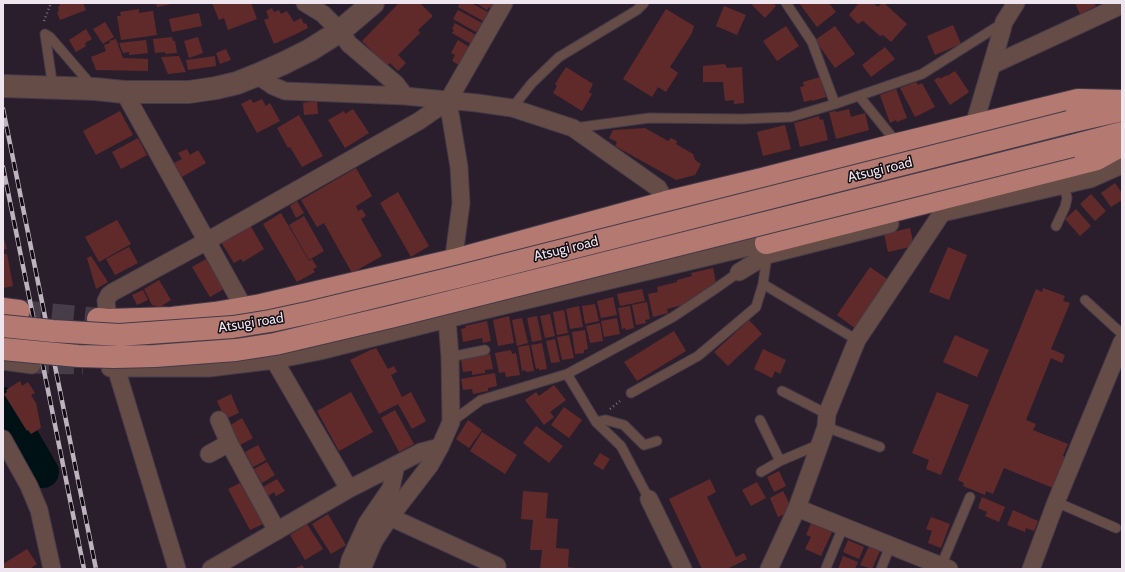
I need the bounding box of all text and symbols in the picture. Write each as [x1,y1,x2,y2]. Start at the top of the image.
street label: Atsugi road [846,154,914,186]
street label: Atsugi road [532,233,600,265]
street label: Atsugi road [217,310,285,336]

